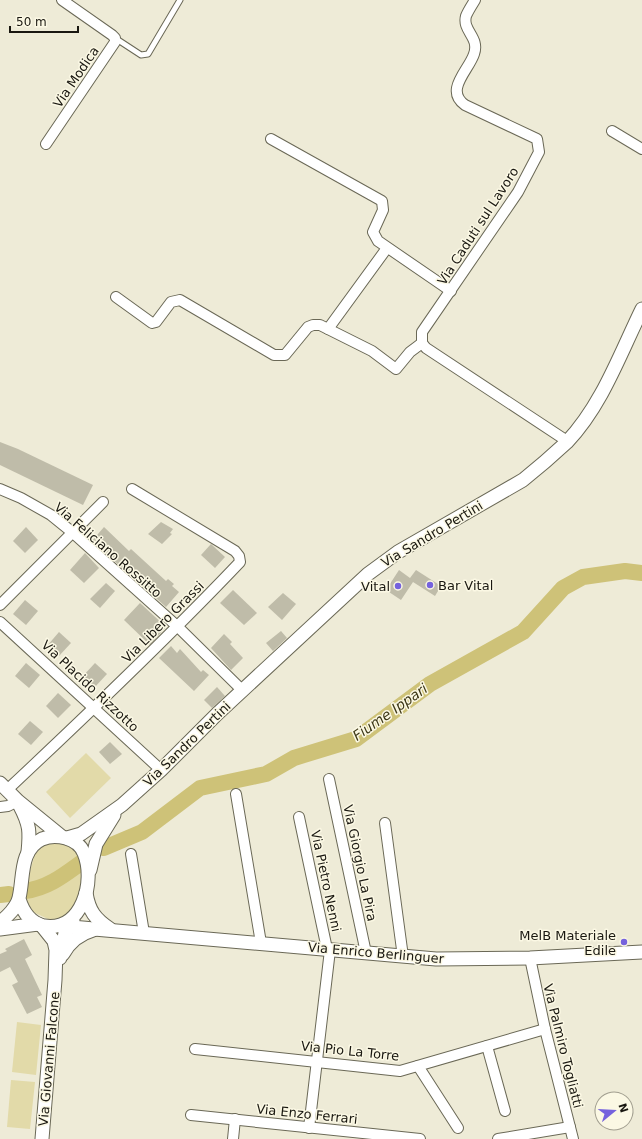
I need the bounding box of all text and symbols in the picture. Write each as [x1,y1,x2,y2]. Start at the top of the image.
scale bar [10,8,78,34]
text: 50 m [16,15,47,29]
street label: Via Modica [50,44,102,110]
street label: Via Caduti sul Lavoro [434,164,522,288]
street label: Via Sandro Pertini [379,498,485,570]
street label: Via Feliciano Rossitto [51,499,165,601]
street label: Via Libero Grassi [119,578,207,666]
place label: Bar Vital [438,578,493,593]
place label: Vital [361,579,390,594]
marker: Bar Vital [425,580,435,590]
marker: Vital [393,581,403,591]
street label: Via Placido Rizzotto [38,637,142,735]
water label: Fiume Ippari [350,680,431,744]
street label: Via Sandro Pertini [140,699,234,789]
street label: Via Giorgio La Pira [340,803,380,923]
street label: Via Pietro Nenni [308,829,344,933]
place label: MelB Materiale Edile [519,928,616,958]
marker: MelB Materiale Edile [619,937,629,947]
street label: Via Enrico Berlinguer [307,940,445,966]
street label: Via Palmiro Togliatti [540,982,586,1110]
street label: Via Giovanni Falcone [36,991,62,1127]
street label: Via Pio La Torre [300,1038,400,1064]
north arrow [594,1091,634,1131]
street label: Via Enzo Ferrari [256,1101,358,1127]
text: N [615,1102,631,1114]

